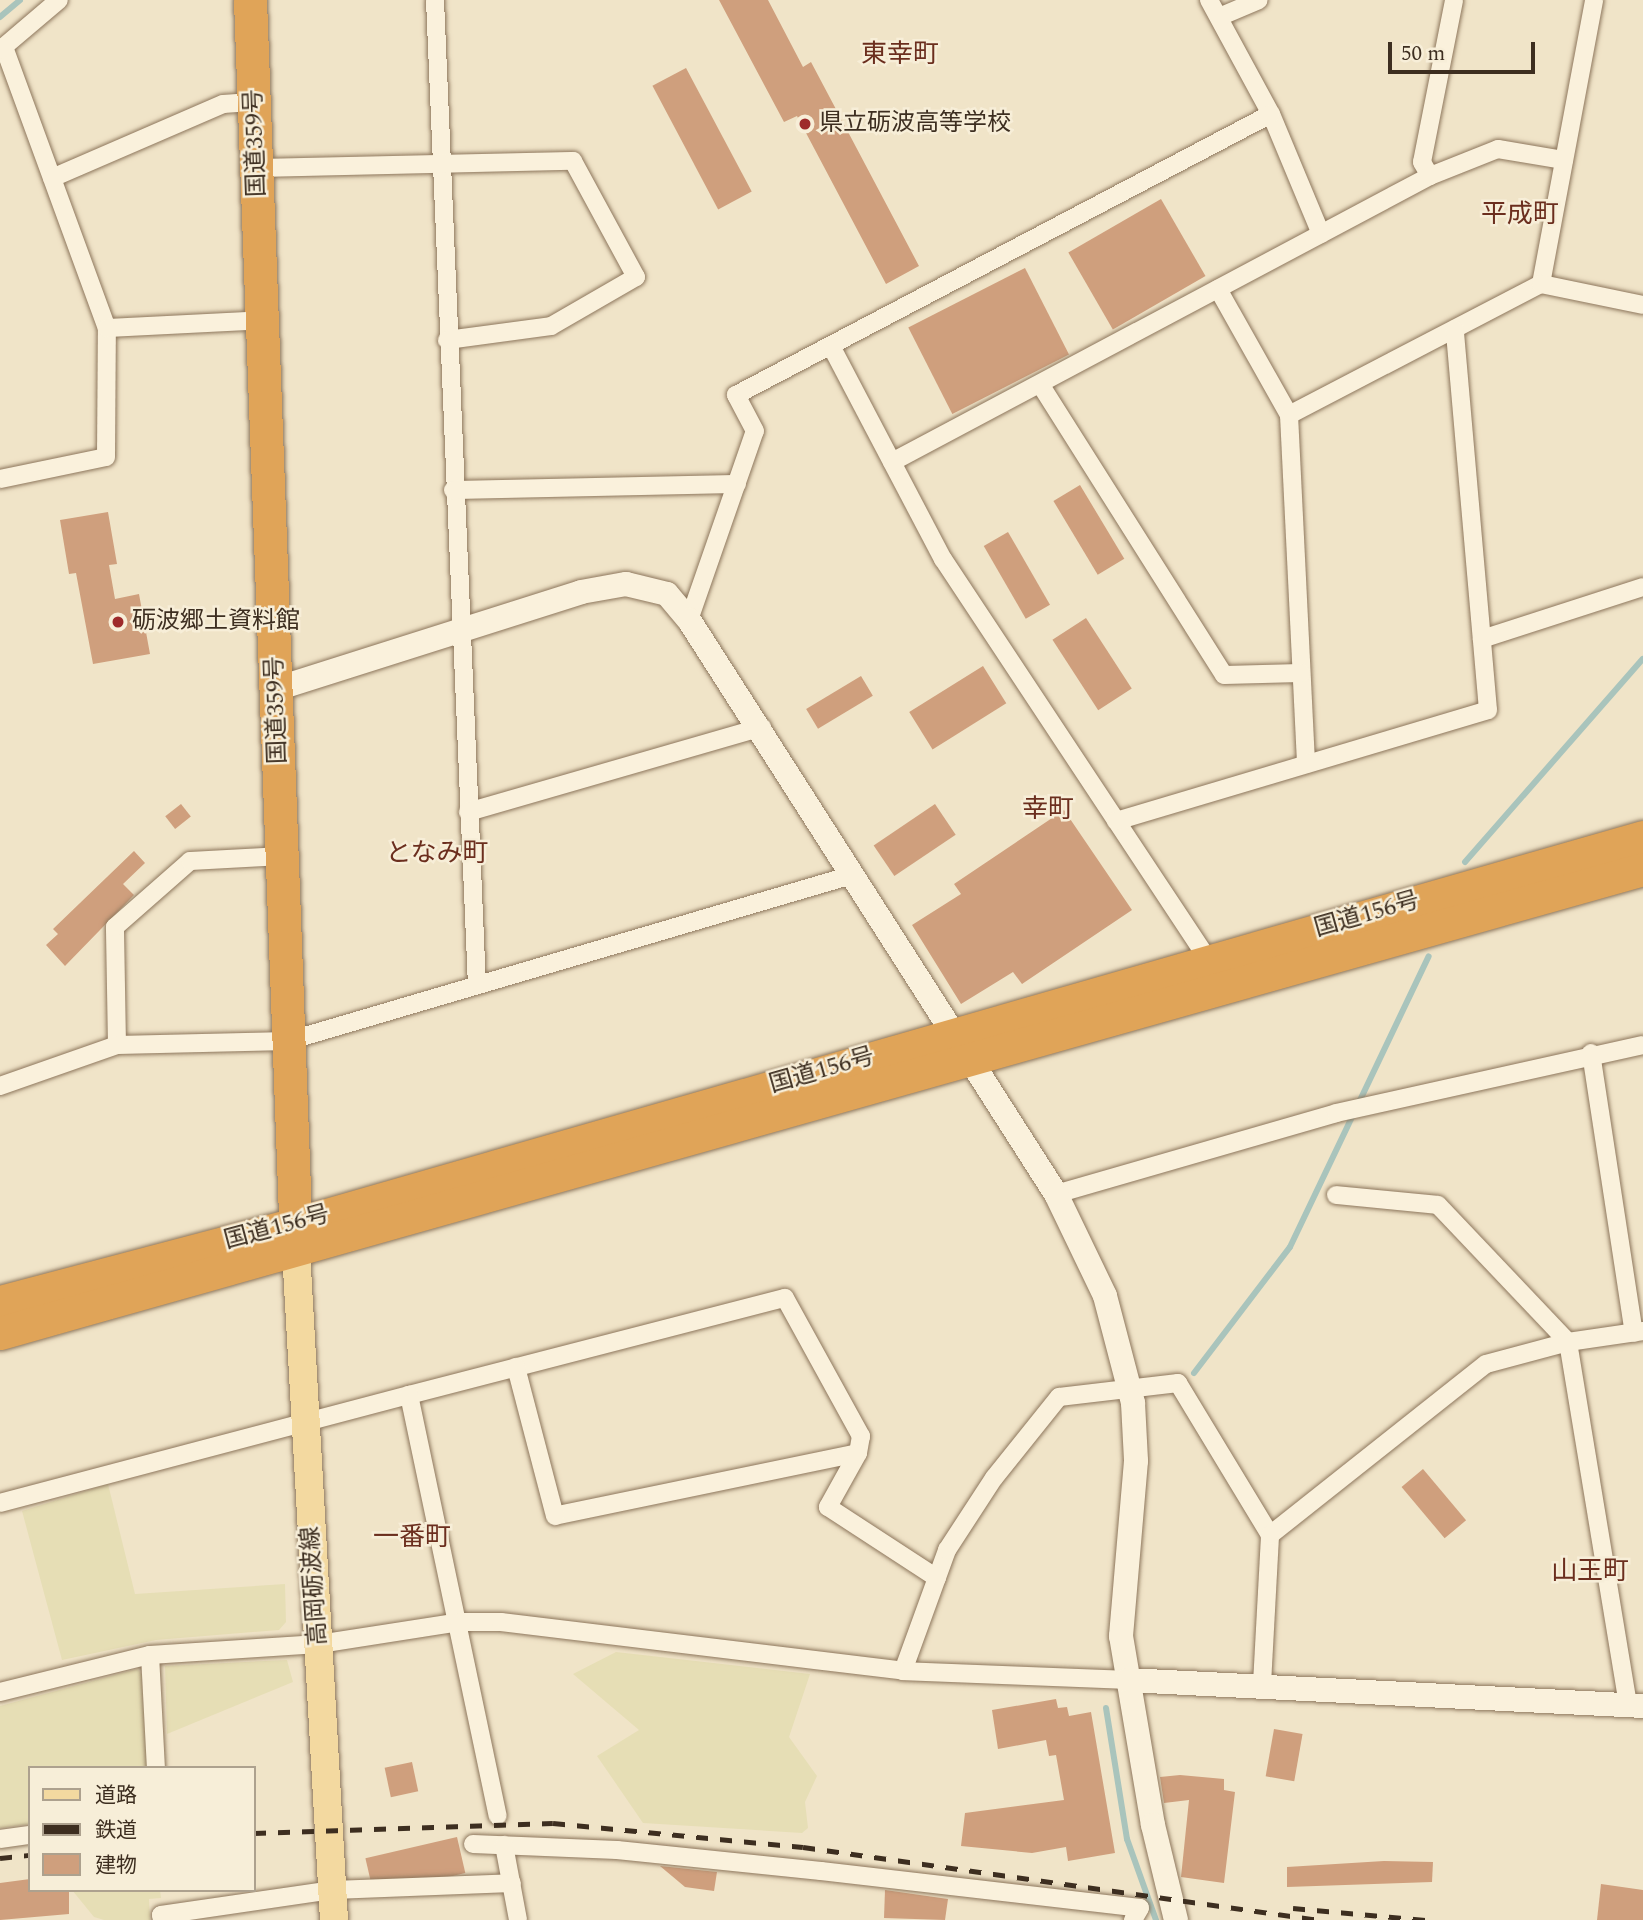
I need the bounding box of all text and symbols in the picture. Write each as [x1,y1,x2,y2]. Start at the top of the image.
scale bar [1391,28,1538,72]
text: 50 m [1401,38,1445,70]
district label: 東幸町 [861,39,939,71]
street label: 国道359号 [240,89,272,197]
place label: 県立砺波高等学校 [819,110,1011,138]
marker: 県立砺波高等学校 [797,116,813,132]
district label: 平成町 [1481,199,1559,231]
place label: 砺波郷土資料館 [132,608,300,636]
marker: 砺波郷土資料館 [110,614,126,630]
street label: 国道359号 [261,656,293,764]
district label: 幸町 [1022,794,1074,826]
district label: となみ町 [385,838,489,870]
street label: 国道156号 [1311,886,1423,944]
street label: 国道156号 [766,1042,878,1100]
street label: 国道156号 [221,1200,333,1256]
district label: 一番町 [373,1522,451,1554]
street label: 高岡砺波線 [296,1525,334,1647]
district label: 山王町 [1551,1556,1629,1588]
legend [28,1766,256,1892]
text: 道路 [95,1780,137,1812]
text: 鉄道 [95,1815,137,1847]
text: 建物 [95,1850,137,1882]

